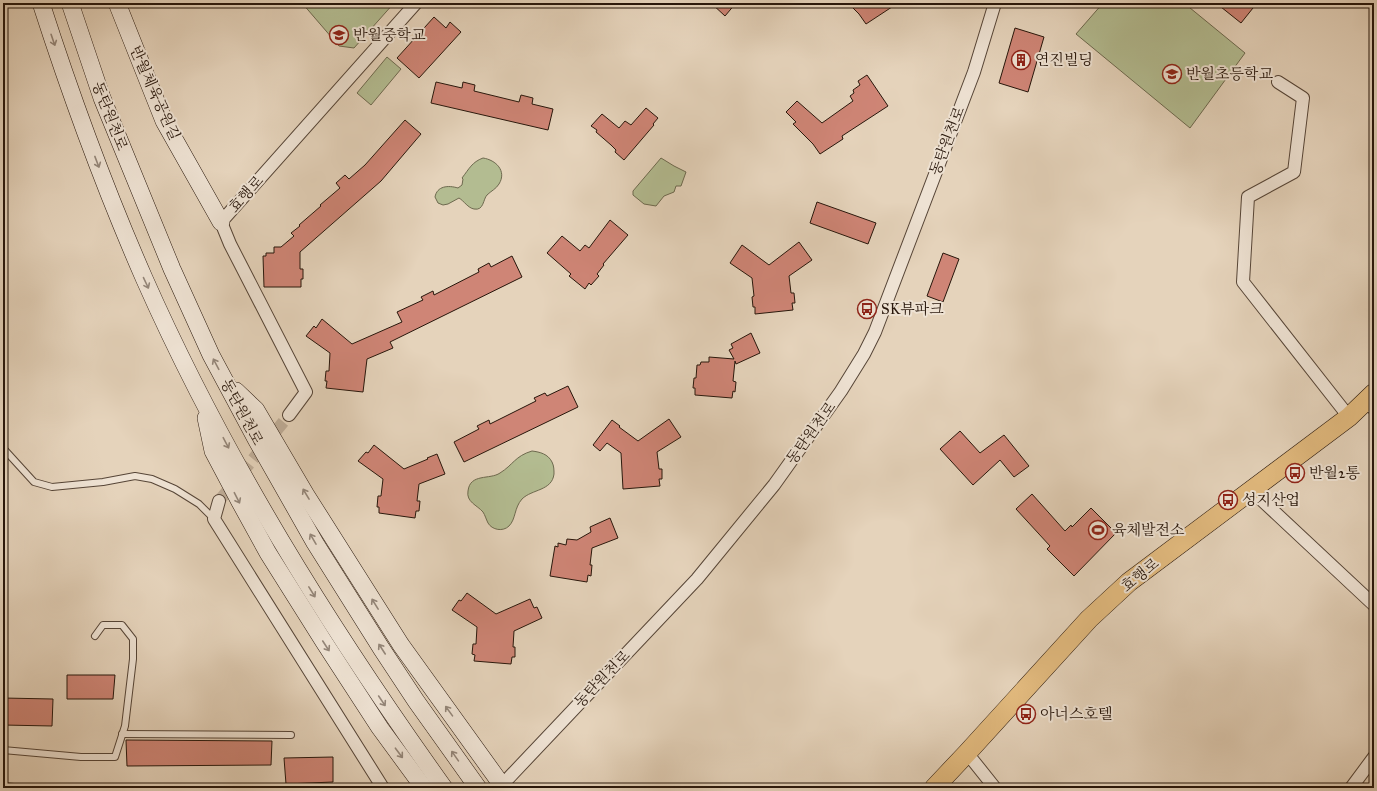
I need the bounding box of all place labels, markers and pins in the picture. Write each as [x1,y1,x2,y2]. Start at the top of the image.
school or university icon: 반월중학교 [328,24,350,46]
place label: 반월중학교 [353,26,426,44]
building icon: 연진빌딩 [1010,49,1032,71]
place label: 연진빌딩 [1035,51,1093,69]
school or university icon: 반월초등학교 [1161,63,1183,85]
place label: 반월초등학교 [1186,65,1273,83]
bus stop icon: SK뷰파크 [856,298,878,320]
place label: SK뷰파크 [881,300,944,318]
bus stop icon: 반월2통 [1284,462,1306,484]
place label: 반월2통 [1309,464,1360,482]
bus stop icon: 성지산업 [1217,489,1239,511]
place label: 성지산업 [1242,491,1300,509]
sports icon: 육체발전소 [1087,519,1109,541]
place label: 육체발전소 [1112,521,1185,539]
bus stop icon: 아너스호텔 [1015,703,1037,725]
place label: 아너스호텔 [1040,705,1112,723]

